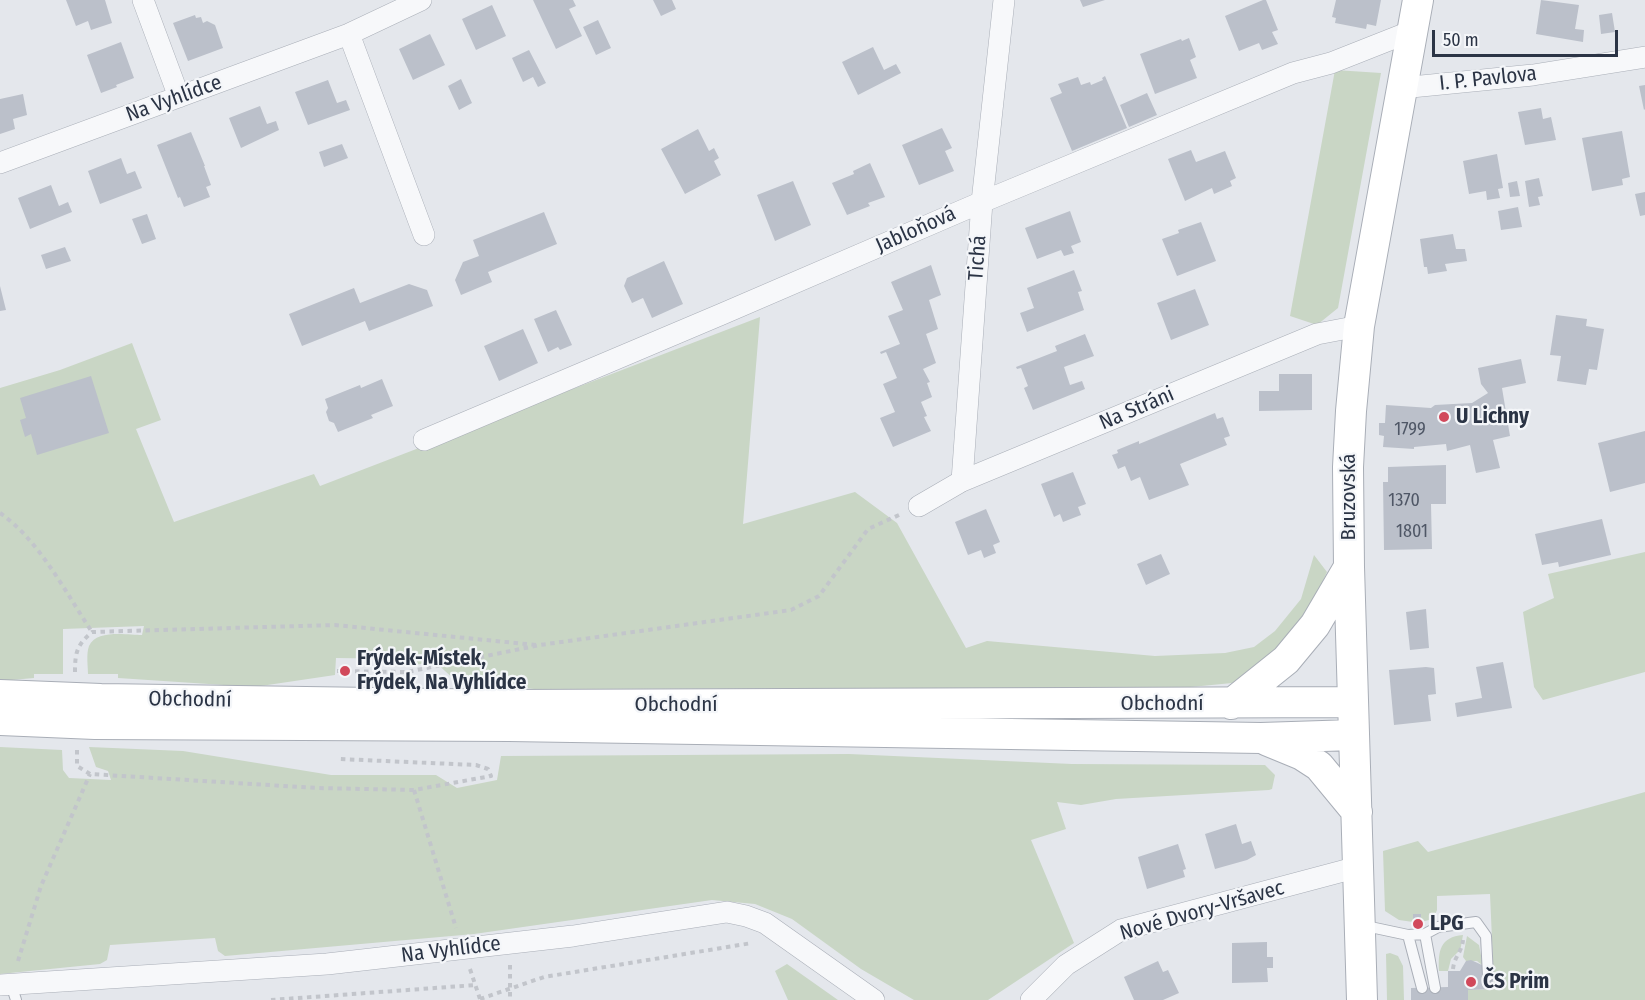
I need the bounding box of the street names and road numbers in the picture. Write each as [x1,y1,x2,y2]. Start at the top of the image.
street label: I. P. Pavlova [1438,61,1538,97]
street label: Na Vyhlídce [123,70,225,128]
street label: Jabloňová [872,201,960,259]
street label: Tichá [964,234,992,282]
street label: Na Stráni [1096,382,1178,436]
street label: Bruzovská [1336,454,1362,540]
street label: Obchodní [148,687,232,713]
street label: Obchodní [1120,691,1204,717]
street label: Obchodní [634,692,718,718]
street label: Nové Dvory-Vršavec [1117,876,1287,946]
street label: Na Vyhlídce [400,931,502,969]

